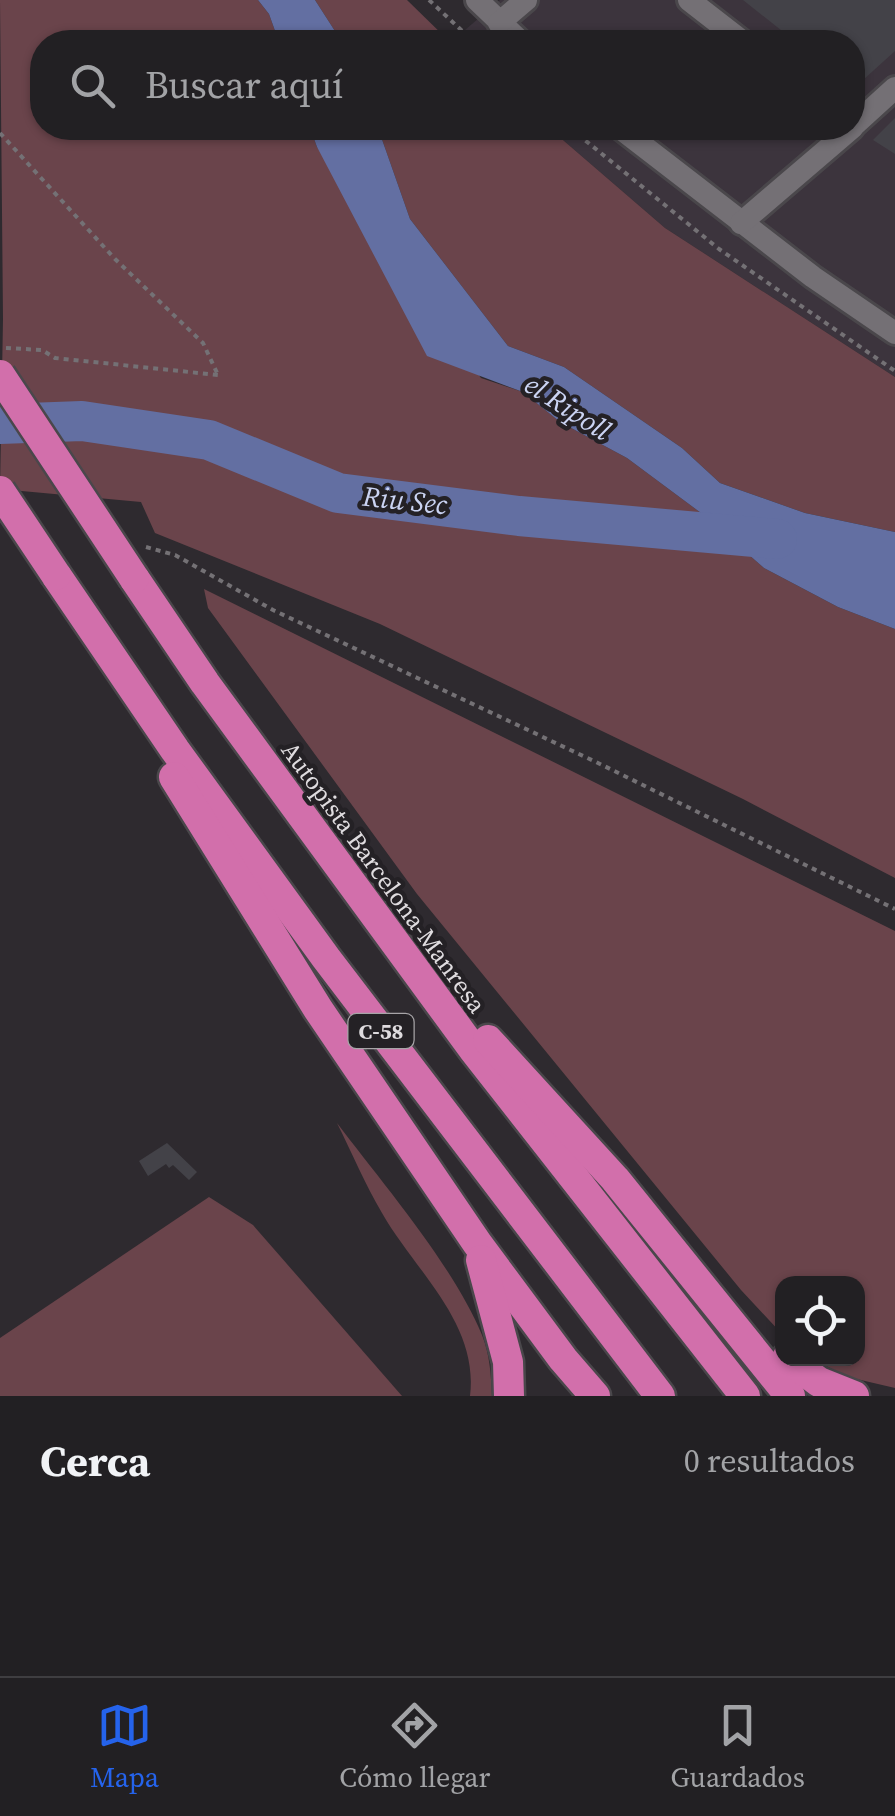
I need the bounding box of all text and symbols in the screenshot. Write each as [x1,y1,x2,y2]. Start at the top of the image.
search box [30,30,865,140]
icon: search [65,58,120,113]
text: Buscar aquí [145,59,343,111]
water label: el Ripoll [518,365,618,449]
water label: Riu Sec [360,477,450,523]
street label: Autopista Barcelona-Manresa [274,734,494,1020]
road number: C-58 [348,1014,414,1048]
map controls [775,1276,865,1366]
button: locate [775,1276,865,1366]
text: Cerca [40,1432,150,1490]
text: 0 resultados [684,1439,855,1483]
tab: Mapa [90,1698,159,1796]
tab: Cómo llegar [339,1698,490,1796]
tab: Guardados [671,1698,805,1796]

